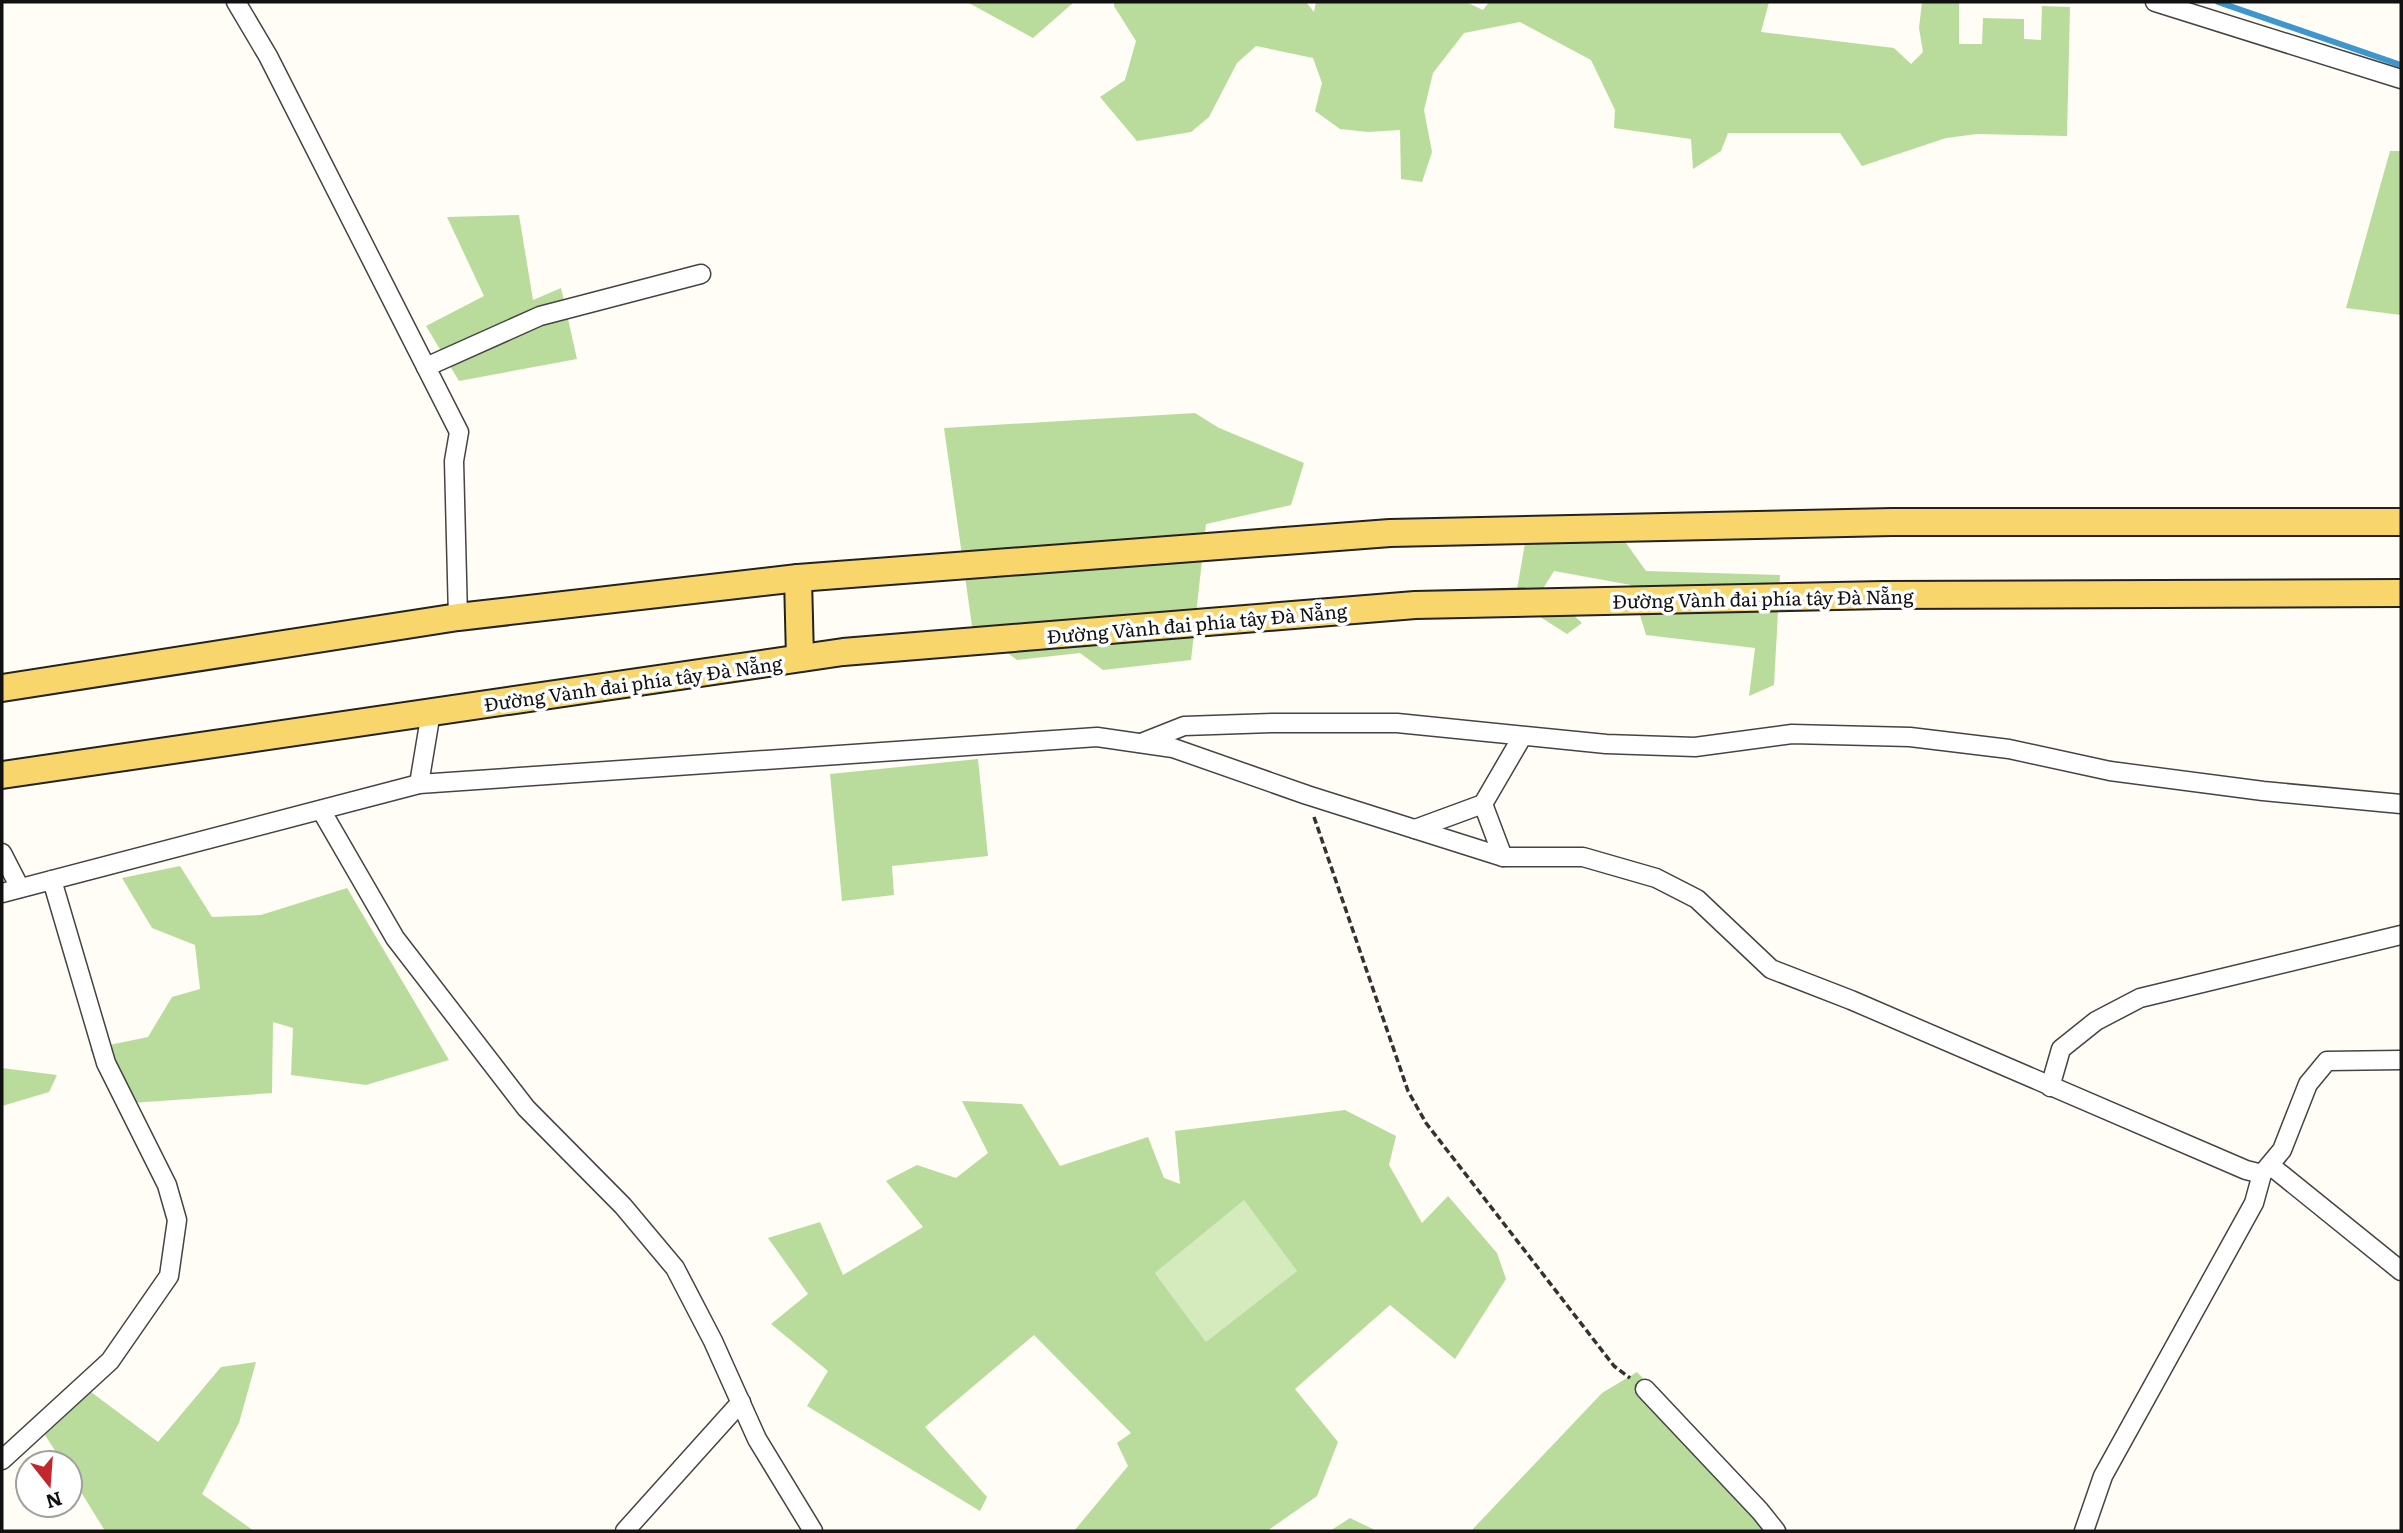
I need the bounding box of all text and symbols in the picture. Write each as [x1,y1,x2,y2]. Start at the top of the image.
street label: Đường Vành đai phía tây Đà Nẵng [1612,581,1914,615]
street label: Đường Vành đai phía tây Đà Nẵng [1046,596,1349,650]
street label: Đường Vành đai phía tây Đà Nẵng [482,648,785,718]
north arrow [14,1449,84,1519]
text: N [42,1485,66,1517]

